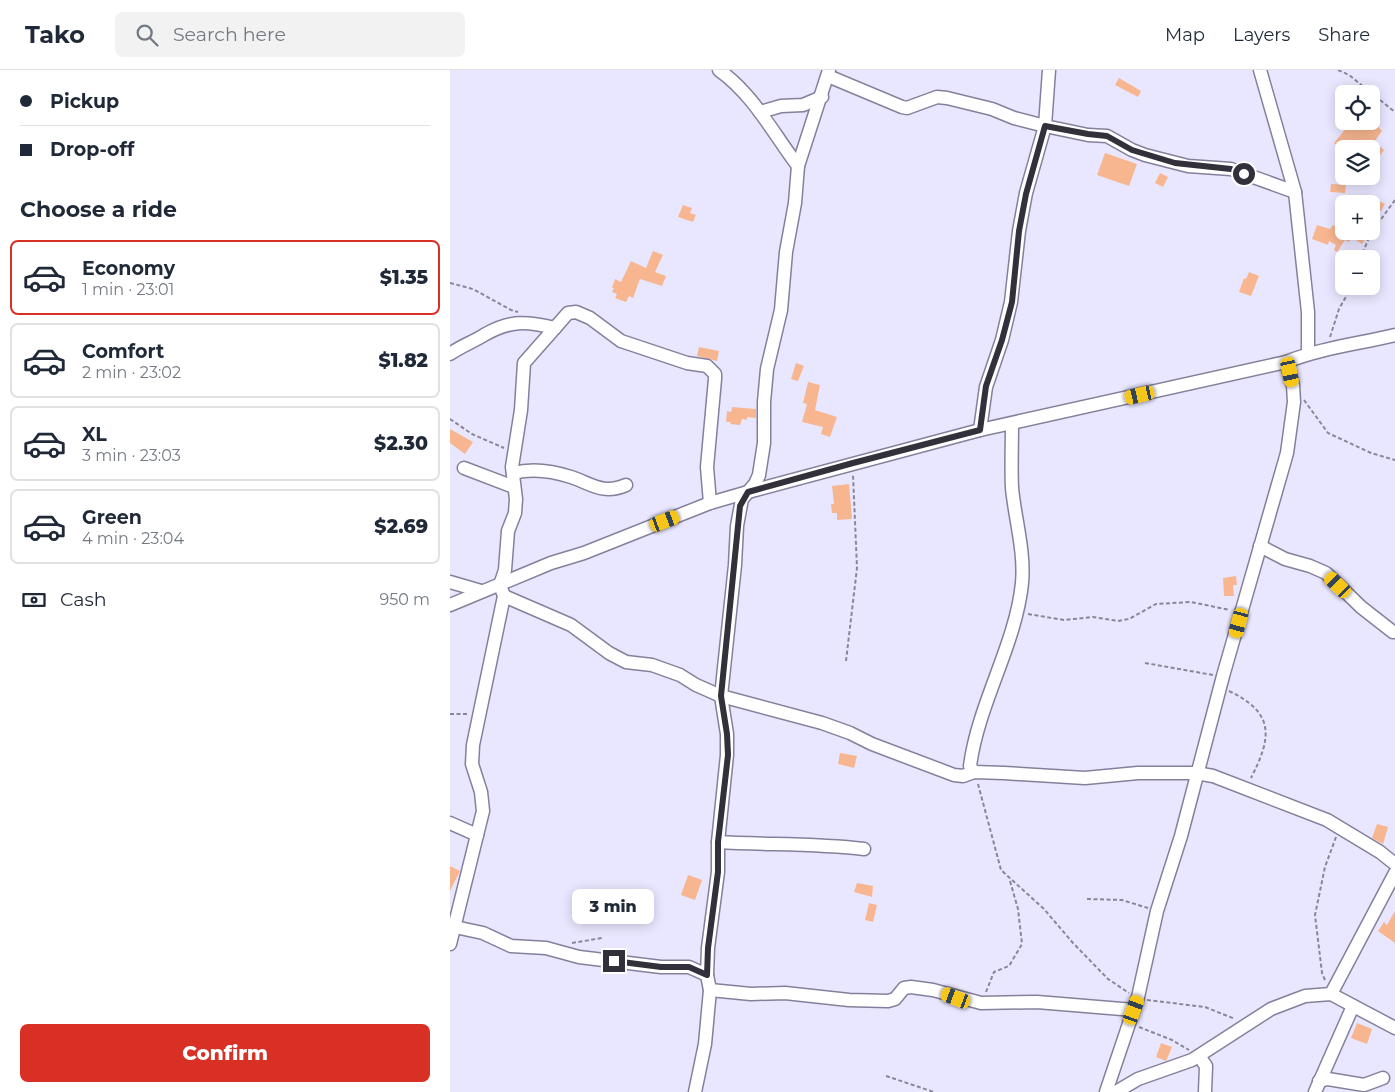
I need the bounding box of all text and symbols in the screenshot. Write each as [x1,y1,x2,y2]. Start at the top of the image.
search box [115,12,465,57]
text: Tako [25,20,85,49]
icon: search [133,21,161,49]
text: Search here [173,23,286,46]
text: Map [1165,24,1205,46]
text: Layers [1233,24,1290,46]
text: Share [1318,24,1370,46]
map controls [1335,85,1380,295]
button: locate [1335,85,1380,130]
text: Pickup [50,90,119,113]
text: Drop-off [50,138,134,161]
button: layers [1335,140,1380,185]
route start [1233,163,1255,185]
button: + [1335,195,1380,240]
text: Choose a ride [20,196,177,223]
button: − [1335,250,1380,295]
icon: car [22,255,67,300]
text: Economy [82,257,175,280]
text: $1.35 [380,266,428,289]
text: 1 min · 23:01 [82,280,174,299]
icon: car [22,338,67,383]
text: Comfort [82,340,164,363]
text: $1.82 [379,349,428,372]
car [1279,356,1300,388]
text: 2 min · 23:02 [82,363,181,382]
car [1123,384,1156,406]
icon: car [22,421,67,466]
text: XL [82,423,107,446]
text: $2.30 [374,432,428,455]
text: 3 min · 23:03 [82,446,181,465]
icon: car [22,504,67,549]
text: Green [82,506,142,529]
car [648,509,681,533]
text: $2.69 [374,515,428,538]
text: 4 min · 23:04 [82,529,184,548]
car [1322,569,1354,601]
icon: cash [20,586,48,614]
text: Cash [60,588,107,611]
text: 950 m [379,590,430,609]
car [1227,607,1250,639]
callout: 3 min [573,888,655,924]
text: 3 min [589,897,637,916]
route end [603,950,625,972]
car [939,986,972,1010]
car [1121,993,1146,1027]
button: Confirm [20,1024,430,1082]

